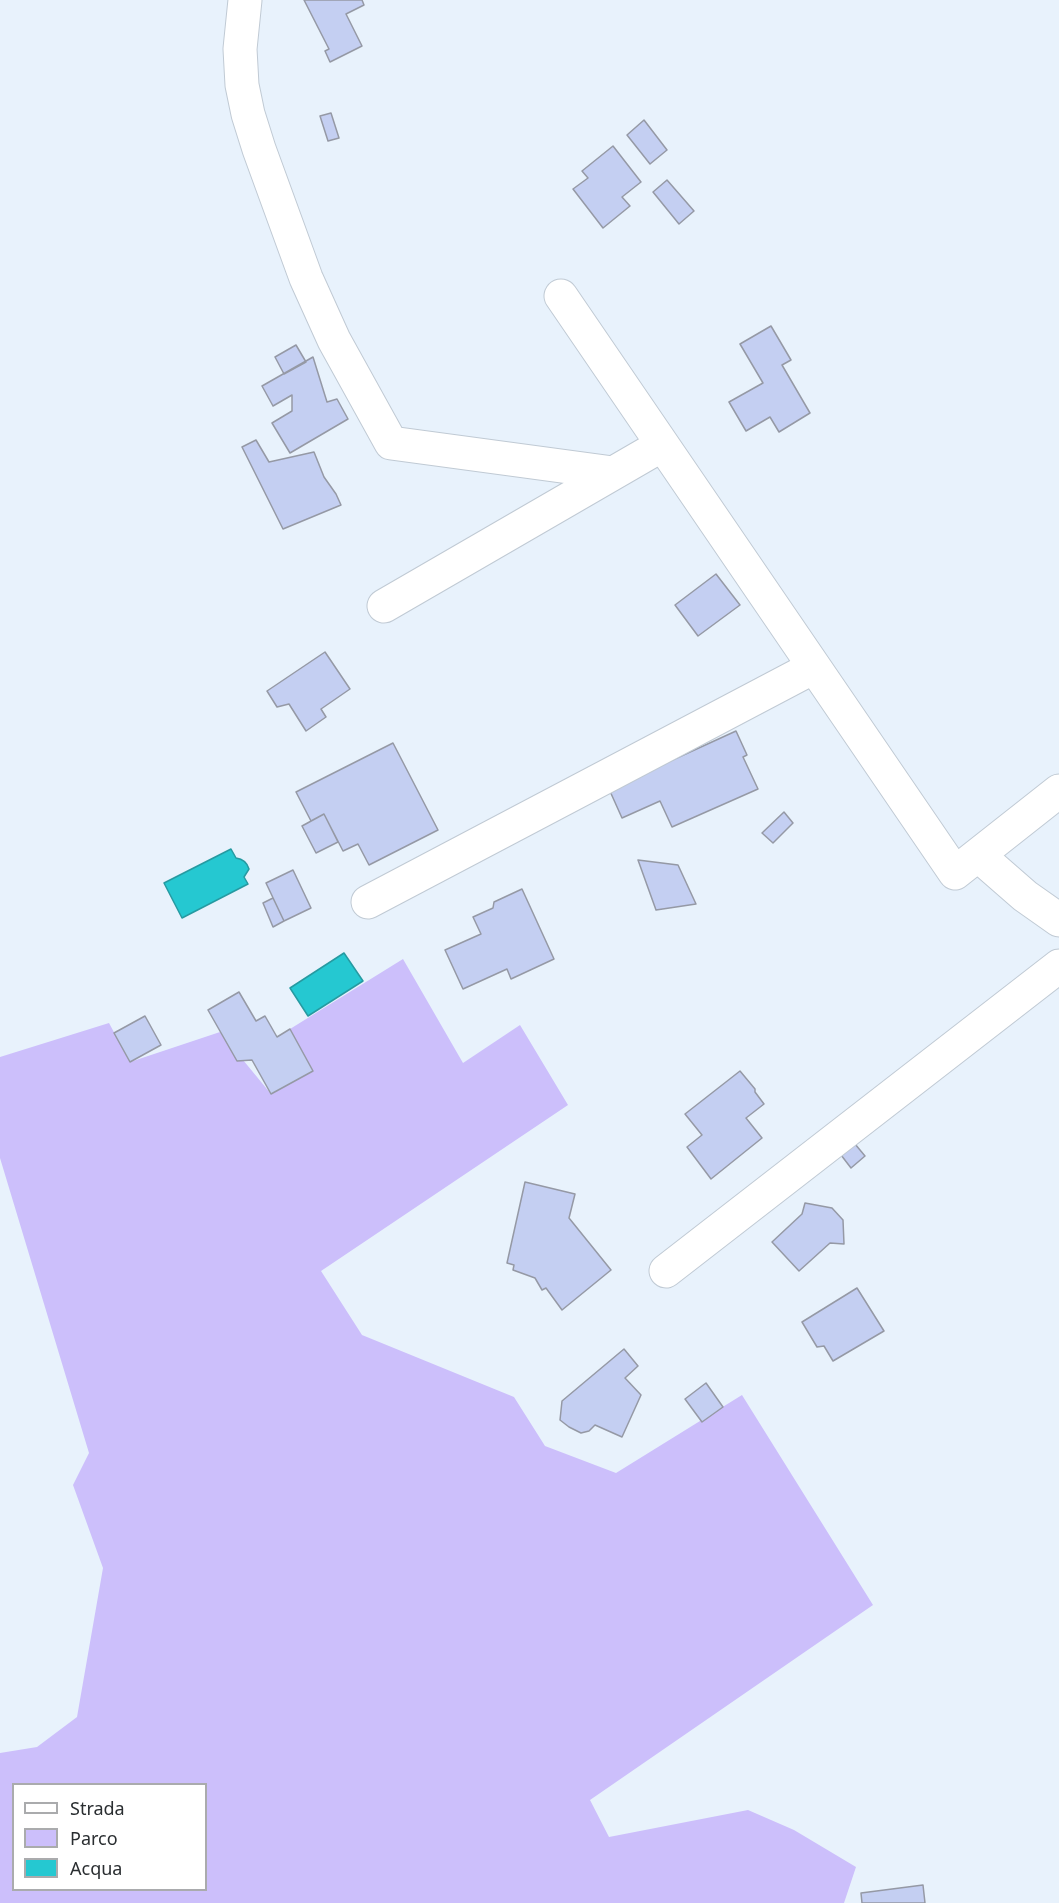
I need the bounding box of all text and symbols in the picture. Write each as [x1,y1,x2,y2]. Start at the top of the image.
legend [12,1783,207,1891]
text: Strada [70,1796,125,1820]
text: Parco [70,1826,118,1850]
text: Acqua [70,1856,122,1880]

